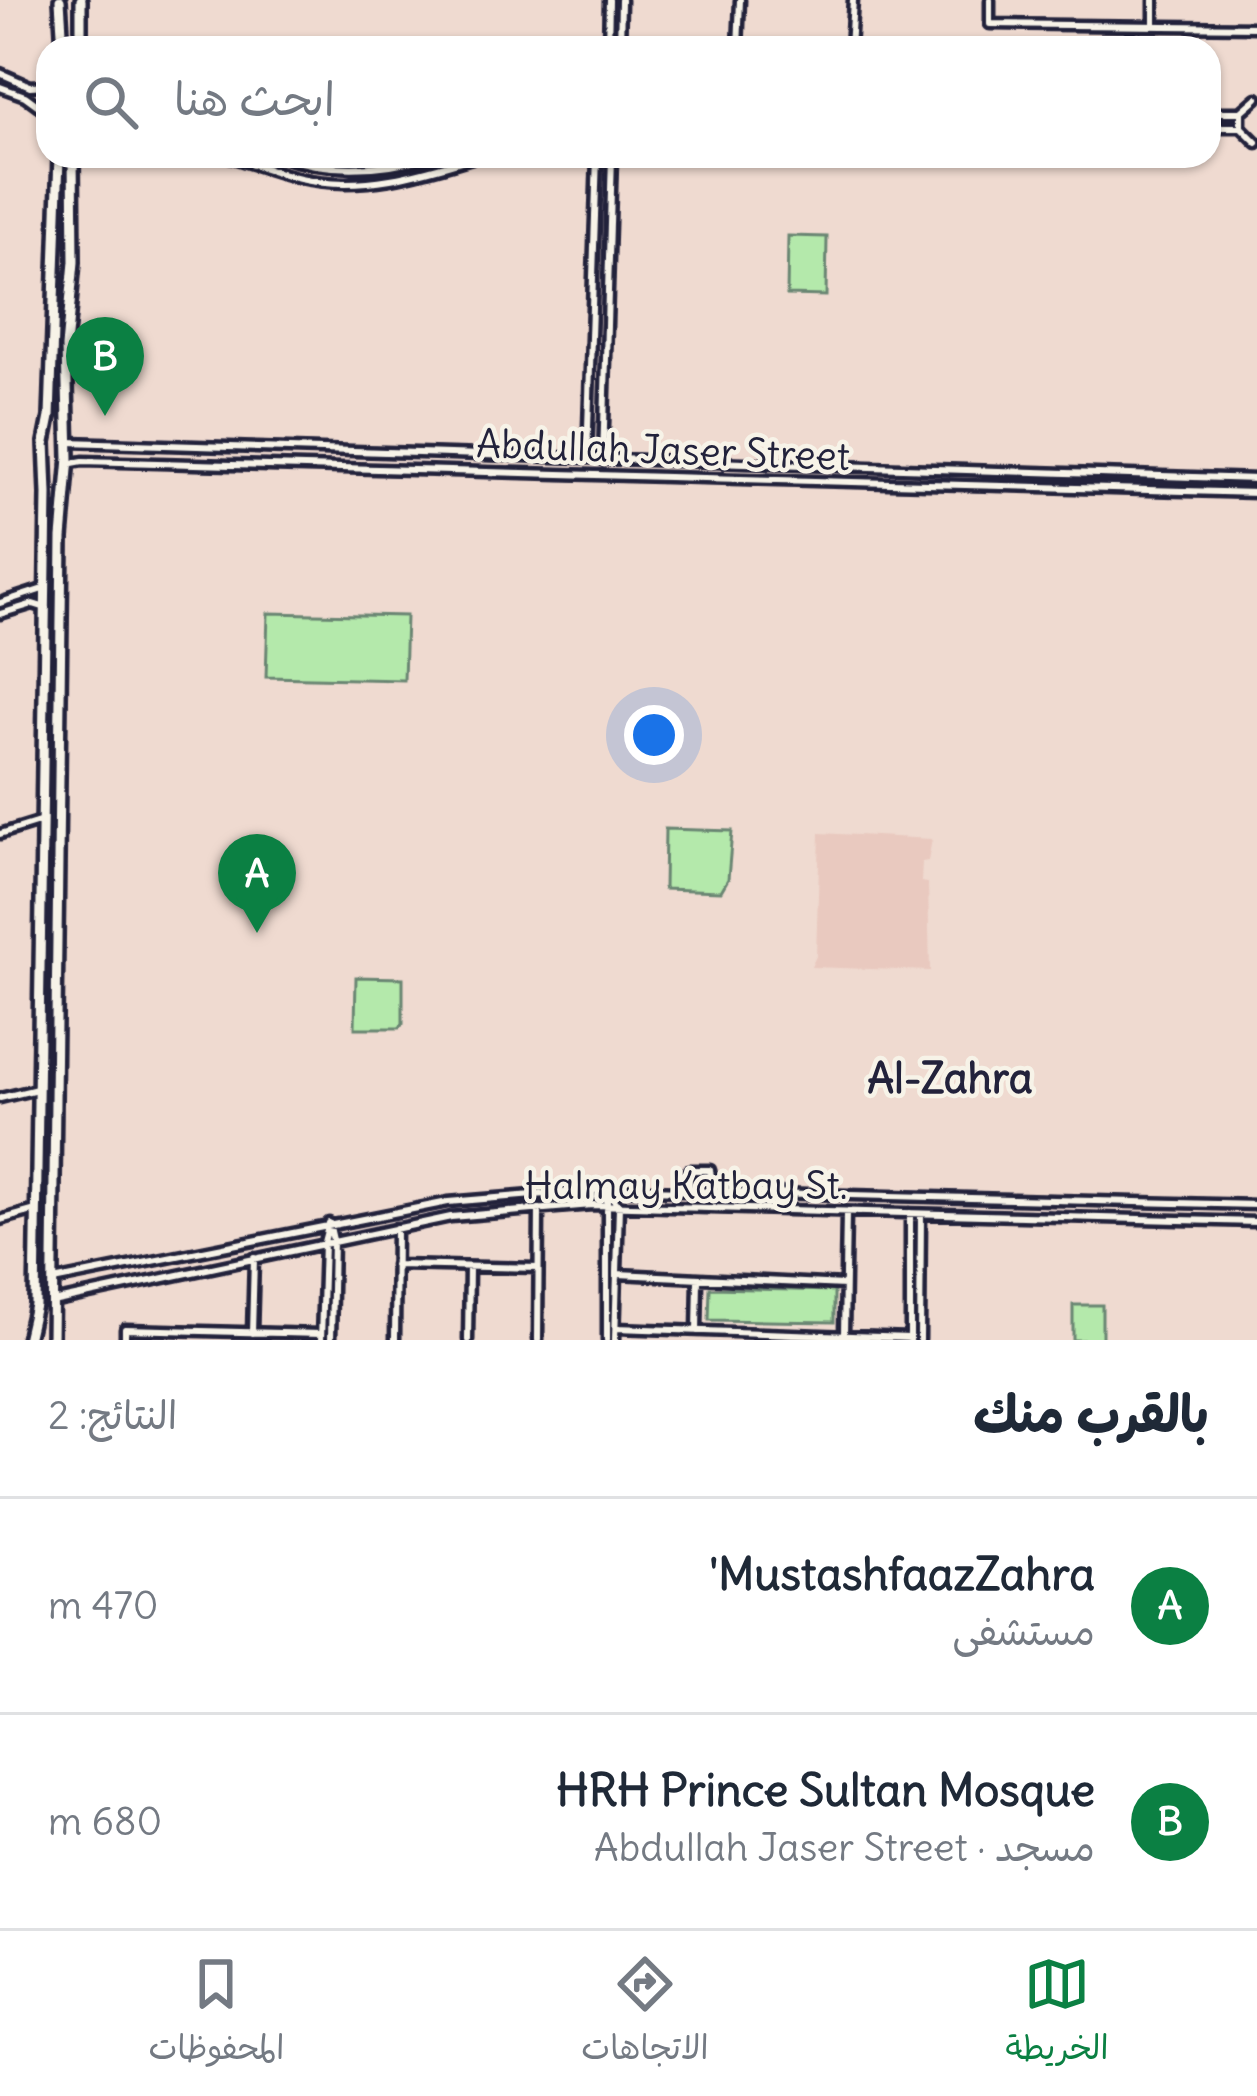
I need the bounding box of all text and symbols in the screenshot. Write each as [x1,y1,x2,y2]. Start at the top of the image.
search box [36,36,1221,168]
icon: search [78,69,144,135]
text: ابحث هنا [174,71,335,127]
pin: B [66,317,144,416]
street label: Abdullah Jaser Street [475,419,851,481]
your location [624,705,684,765]
pin: A [218,834,296,933]
district label: Al-Zahra [867,1052,1033,1104]
street label: Halmay Katbay St. [524,1161,848,1210]
text: بالقرب منك [973,1382,1209,1446]
text: النتائج: 2 [48,1391,177,1440]
text: MustashfaazZahra' [710,1546,1095,1602]
text: 470 m [48,1581,158,1630]
text: A [1157,1581,1183,1630]
text: مستشفى [952,1607,1095,1656]
text: HRH Prince Sultan Mosque [556,1762,1095,1818]
text: 680 m [48,1797,162,1846]
text: B [1157,1797,1183,1846]
text: مسجد · Abdullah Jaser Street [594,1823,1095,1872]
tab: المحفوظات [148,1951,284,2077]
tab: الاتجاهات [581,1951,709,2077]
tab: الخريطة [1006,1951,1109,2077]

